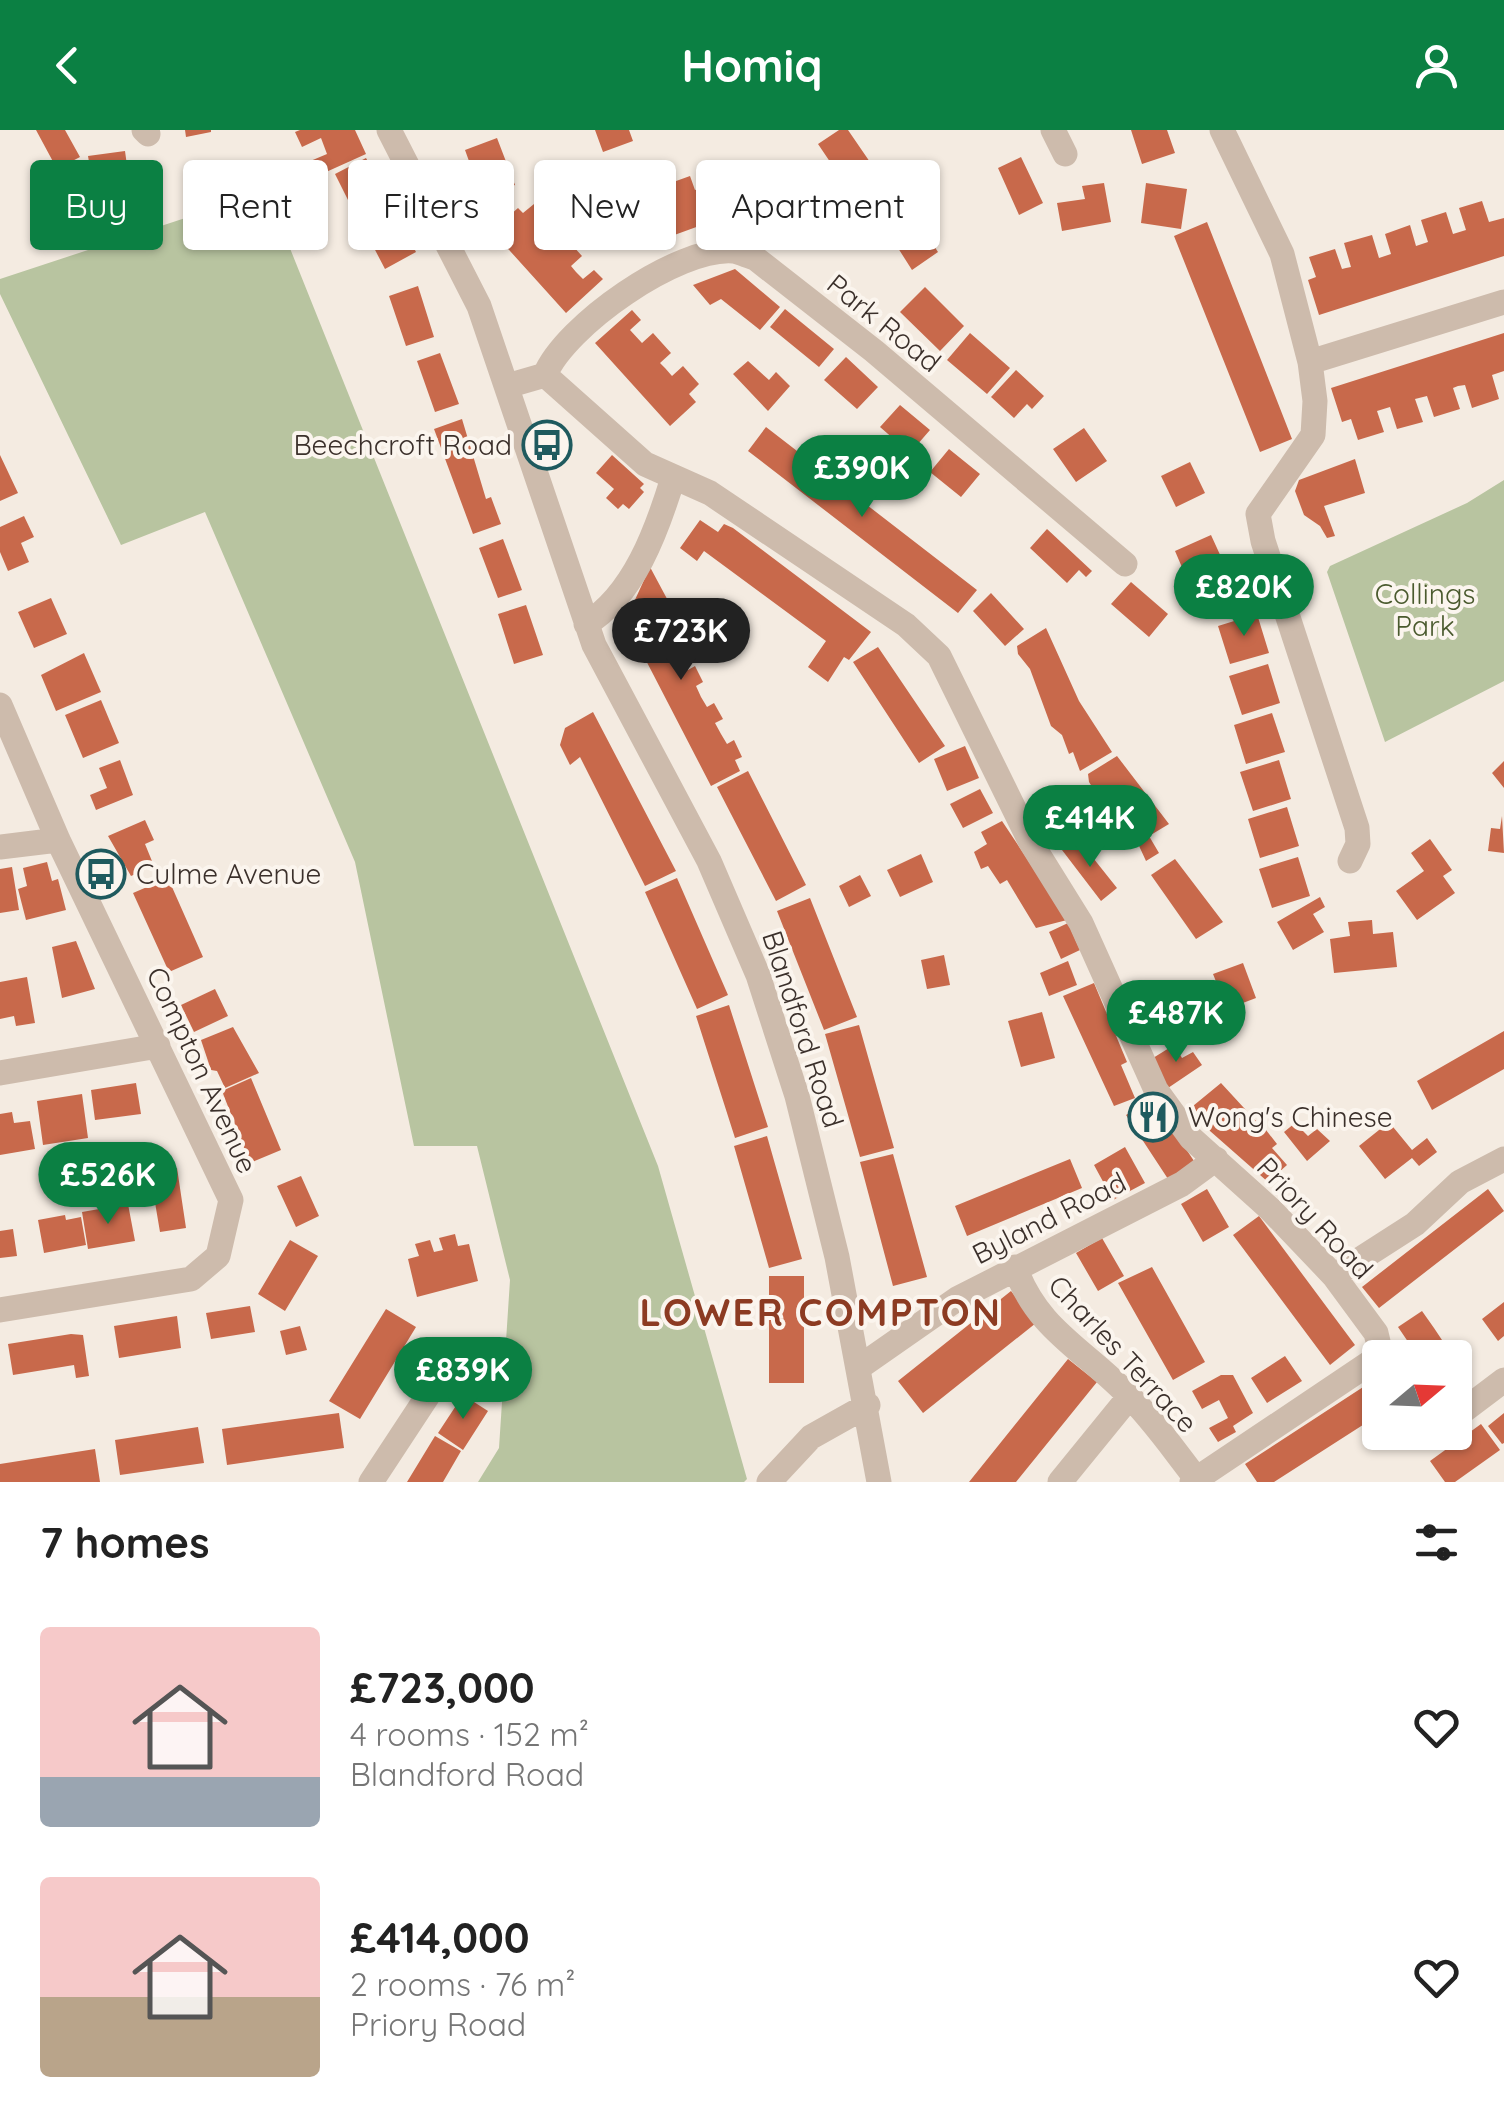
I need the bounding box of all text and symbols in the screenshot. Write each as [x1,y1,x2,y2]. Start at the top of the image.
text: Homiq [682,37,822,93]
icon: back [40,38,95,93]
icon: person [1409,38,1464,93]
chip: Buy [30,160,163,250]
chip: Rent [183,160,328,250]
chip: Filters [348,160,514,250]
chip: New [534,160,676,250]
chip: Apartment [696,160,940,250]
street label: Park Road [820,266,948,379]
bus stop icon: Beechcroft Road [521,419,573,471]
place label: Beechcroft Road [293,427,512,462]
pin: £390K [792,435,932,520]
text: £390K [814,447,910,487]
pin: £820K [1174,554,1314,639]
text: £820K [1196,566,1292,606]
park label: Collings Park [1375,576,1475,643]
pin: £723K [611,598,751,683]
text: £723K [634,610,728,650]
pin: £414K [1020,785,1160,870]
text: £414K [1045,797,1135,837]
bus stop icon: Culme Avenue [75,848,127,900]
place label: Culme Avenue [136,856,321,891]
street label: Blandford Road [755,926,852,1132]
street label: Compton Avenue [139,961,266,1178]
pin: £487K [1106,980,1246,1065]
text: £487K [1129,992,1223,1032]
restaurant icon: Wong's Chinese [1127,1091,1179,1143]
place label: Wong's Chinese [1188,1099,1393,1134]
pin: £526K [38,1142,178,1227]
street label: Priory Road [1250,1149,1381,1286]
text: £526K [60,1154,156,1194]
street label: Byland Road [966,1164,1131,1271]
street label: Charles Terrace [1041,1268,1205,1440]
district label: LOWER COMPTON [640,1288,1002,1336]
pin: £839K [393,1337,533,1422]
north arrow [1362,1340,1472,1450]
map controls [1362,1340,1472,1450]
text: £839K [416,1349,510,1389]
icon: filters [1409,1515,1464,1570]
text: 7 homes [40,1516,209,1569]
text: £723,000 [350,1661,535,1714]
icon: home [120,1667,240,1787]
icon: heart [1409,1700,1464,1755]
text: 4 rooms · 152 m² [350,1714,589,1754]
text: Blandford Road [350,1754,584,1794]
text: £414,000 [350,1911,530,1964]
icon: home [120,1917,240,2037]
icon: heart [1409,1950,1464,2005]
text: 2 rooms · 76 m² [350,1964,575,2004]
text: Priory Road [350,2004,526,2044]

